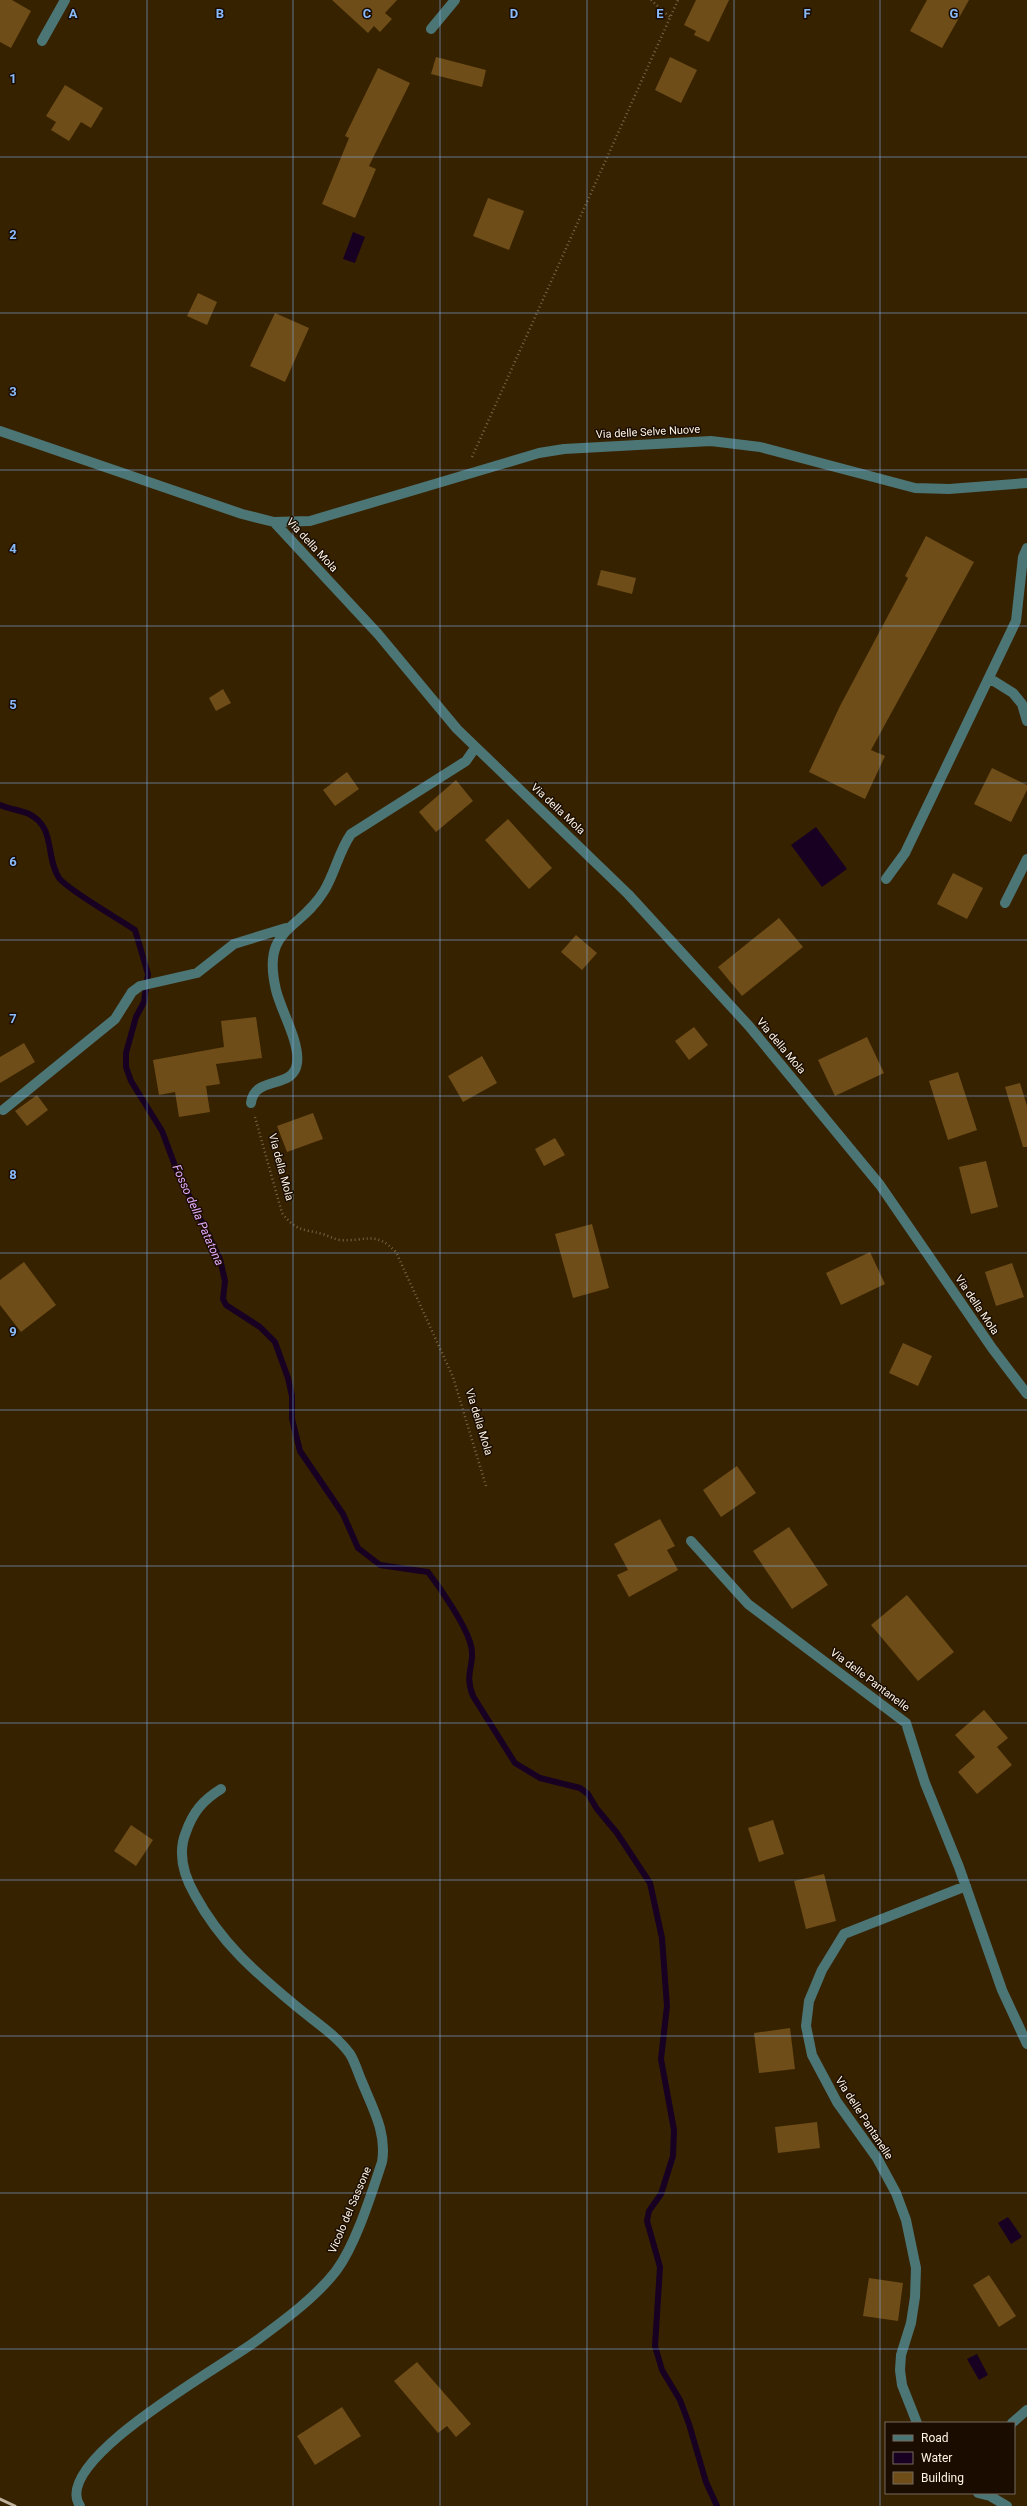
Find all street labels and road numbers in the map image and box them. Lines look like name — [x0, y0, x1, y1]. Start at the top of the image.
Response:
street label: Via delle Selve Nuove — [596, 423, 701, 441]
street label: Via della Mola — [284, 515, 340, 575]
street label: Via della Mola — [528, 781, 588, 837]
street label: Via della Mola — [754, 1015, 808, 1077]
street label: Via della Mola — [266, 1132, 296, 1202]
street label: Via della Mola — [952, 1273, 1002, 1337]
street label: Via della Mola — [463, 1387, 495, 1457]
street label: Via delle Pantanelle — [828, 1646, 912, 1714]
street label: Via delle Pantanelle — [832, 2074, 896, 2162]
street label: Vicolo del Sassone — [326, 2165, 374, 2255]

